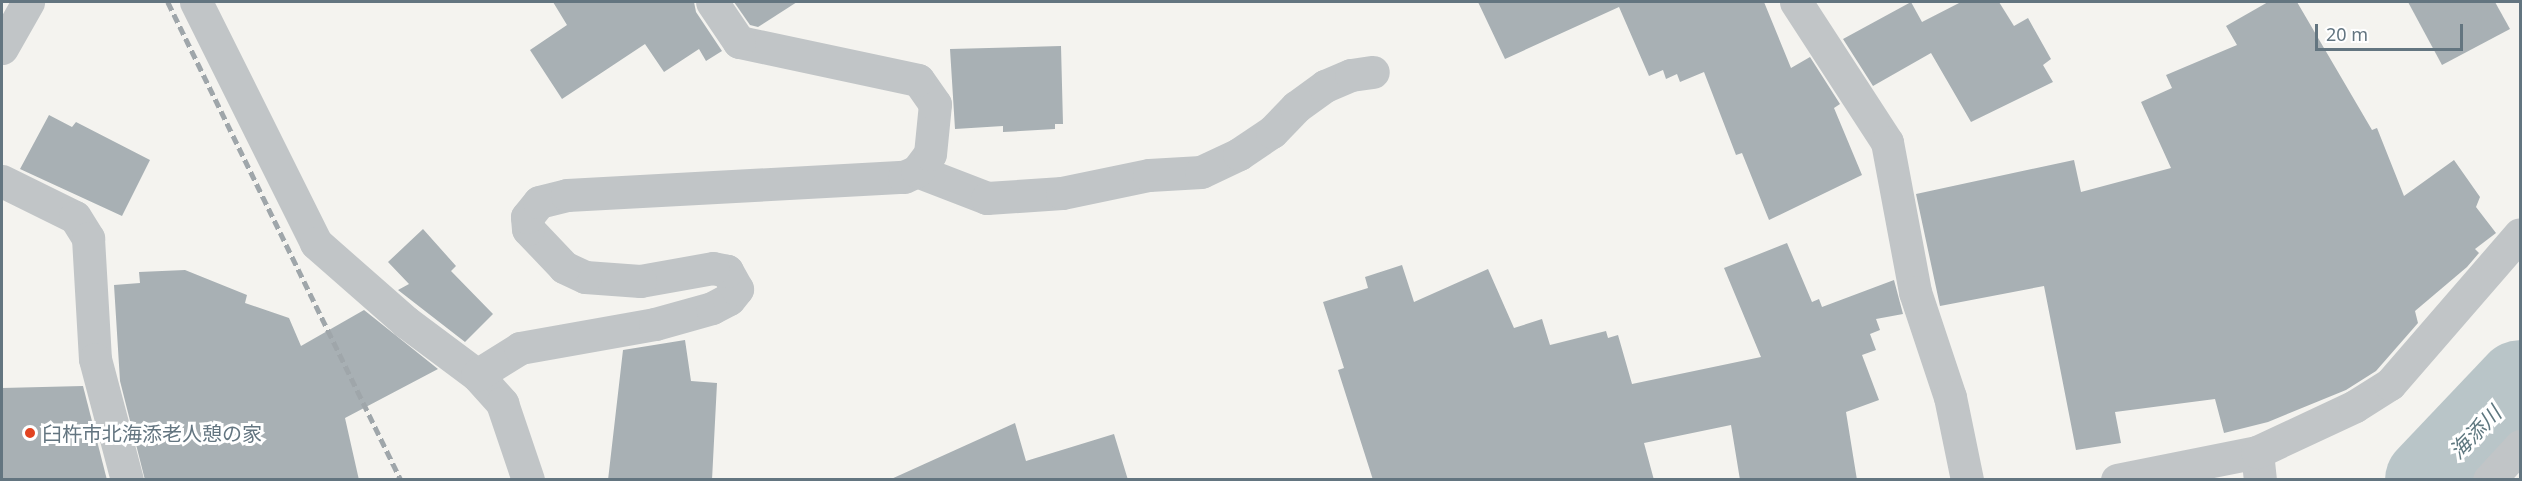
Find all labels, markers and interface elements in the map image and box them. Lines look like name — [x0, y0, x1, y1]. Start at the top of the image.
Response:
scale bar — [2318, 12, 2466, 50]
text: 20 m — [2326, 22, 2368, 46]
water label: 海添川 — [2444, 401, 2506, 463]
place label: 臼杵市北海添老人憩の家 — [42, 421, 262, 445]
marker: 臼杵市北海添老人憩の家 — [23, 426, 37, 440]

